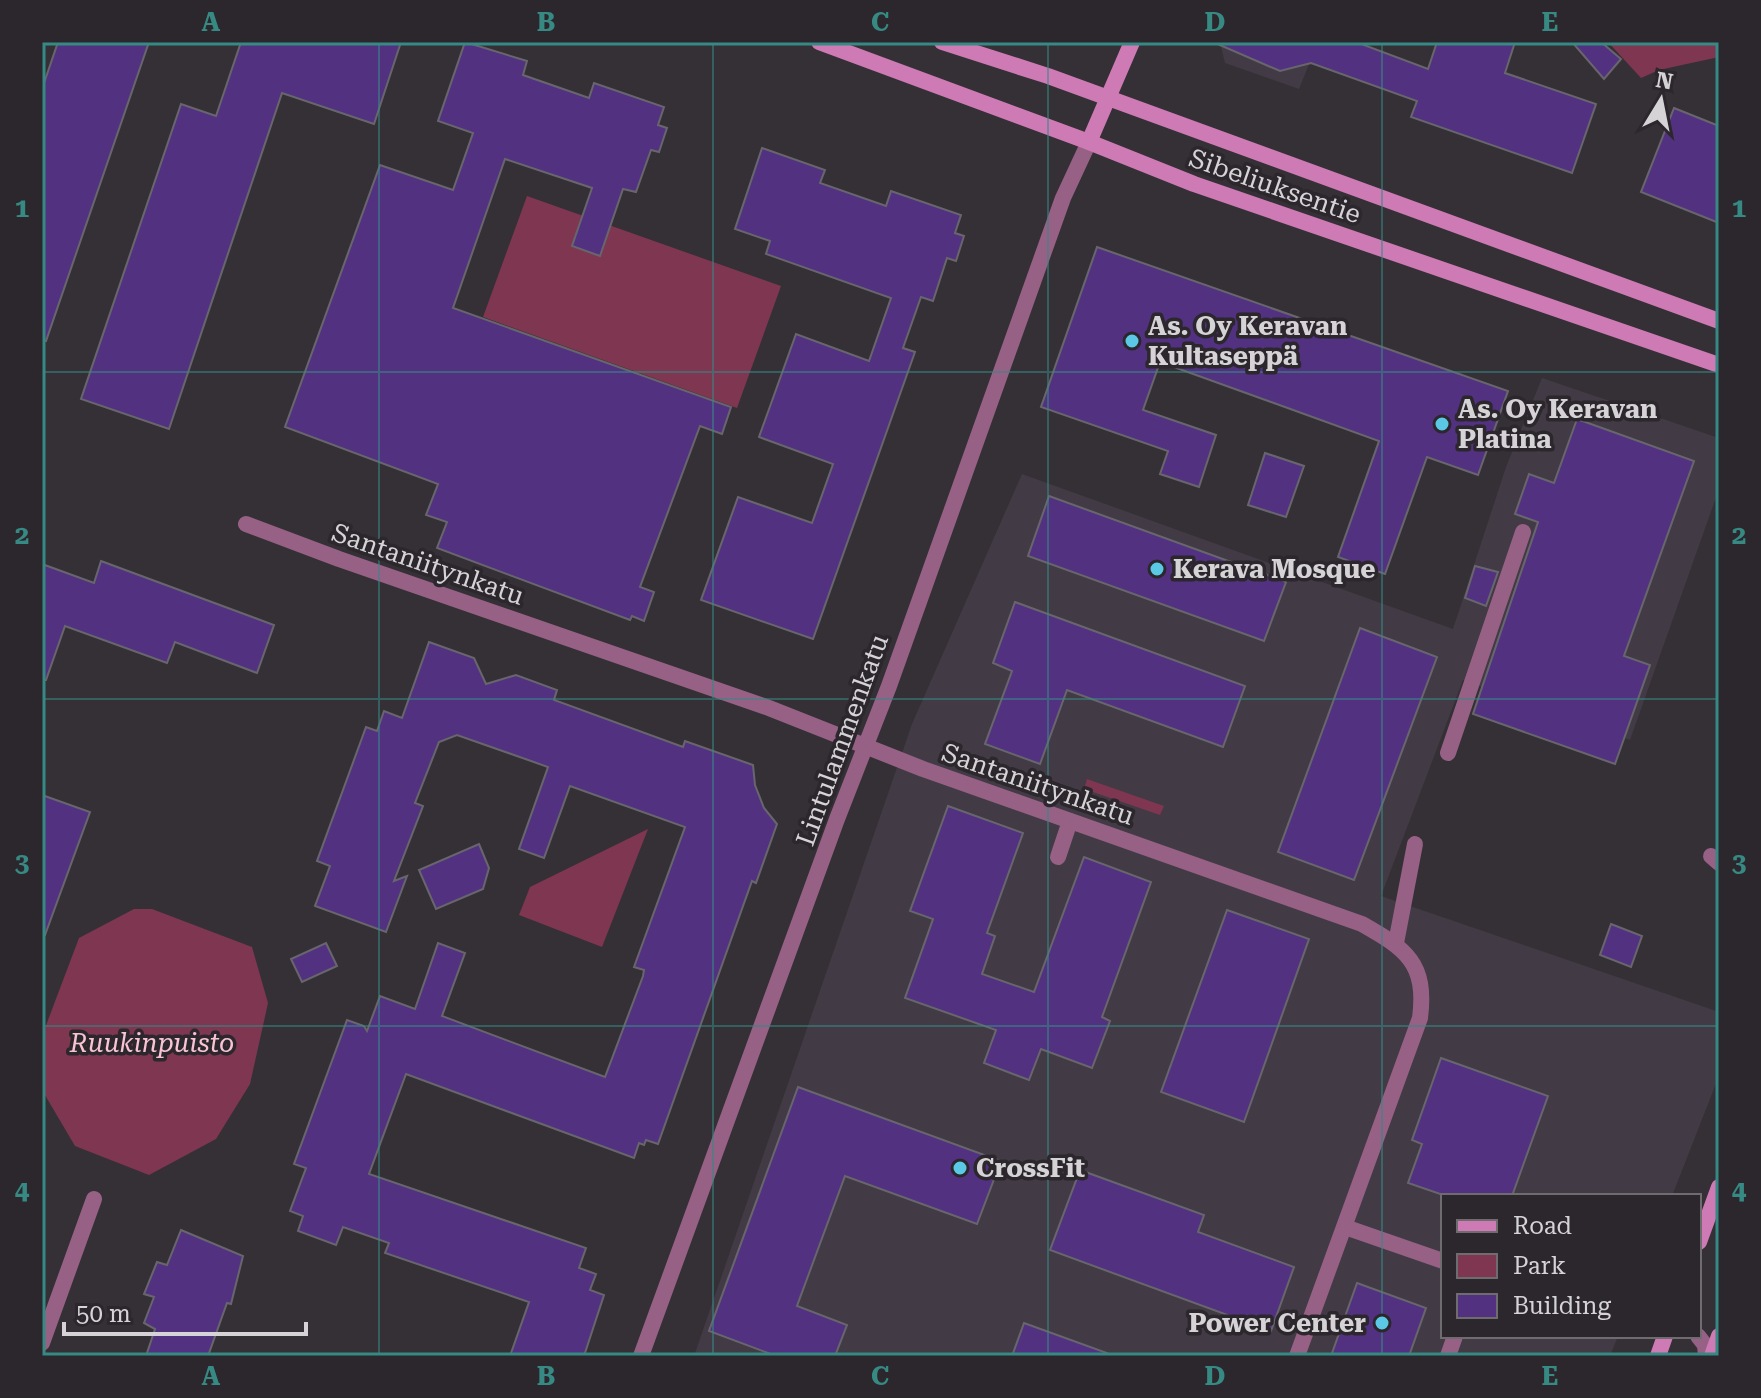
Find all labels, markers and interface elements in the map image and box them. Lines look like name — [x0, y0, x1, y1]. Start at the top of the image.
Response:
text: A — [202, 7, 221, 37]
text: B — [537, 7, 555, 37]
text: C — [871, 7, 889, 37]
text: D — [1205, 7, 1225, 37]
text: E — [1542, 7, 1558, 37]
north arrow — [1621, 60, 1701, 140]
text: N — [1654, 67, 1675, 95]
street label: Sibeliuksentie — [1185, 143, 1365, 229]
text: 1 — [15, 193, 29, 223]
text: 1 — [1732, 193, 1746, 223]
place label: As. Oy Keravan Kultaseppä — [1148, 311, 1347, 371]
marker: As. Oy Keravan Kultaseppä — [1123, 332, 1141, 350]
place label: As. Oy Keravan Platina — [1458, 394, 1657, 454]
marker: As. Oy Keravan Platina — [1433, 415, 1451, 433]
street label: Santaniitynkatu — [328, 517, 528, 611]
text: 2 — [15, 520, 29, 550]
text: 2 — [1732, 520, 1746, 550]
place label: Kerava Mosque — [1173, 554, 1376, 584]
marker: Kerava Mosque — [1148, 560, 1166, 578]
street label: Lintulammenkatu — [790, 630, 894, 850]
street label: Santaniitynkatu — [938, 737, 1138, 831]
text: 3 — [15, 848, 29, 878]
text: 3 — [1732, 848, 1746, 878]
park label: Ruukinpuisto — [69, 1028, 234, 1058]
place label: CrossFit — [976, 1153, 1085, 1183]
marker: CrossFit — [951, 1159, 969, 1177]
text: 4 — [15, 1175, 30, 1205]
text: 4 — [1732, 1175, 1747, 1205]
legend — [1441, 1194, 1701, 1338]
text: Road — [1513, 1212, 1572, 1240]
text: Park — [1513, 1252, 1566, 1280]
scale bar — [64, 1286, 306, 1336]
text: Building — [1513, 1292, 1611, 1320]
text: 50 m — [76, 1300, 131, 1328]
place label: Power Center — [1188, 1308, 1366, 1338]
marker: Power Center — [1373, 1314, 1391, 1332]
text: A — [202, 1361, 221, 1391]
text: B — [537, 1361, 555, 1391]
text: C — [871, 1361, 889, 1391]
text: D — [1205, 1361, 1225, 1391]
text: E — [1542, 1361, 1558, 1391]

